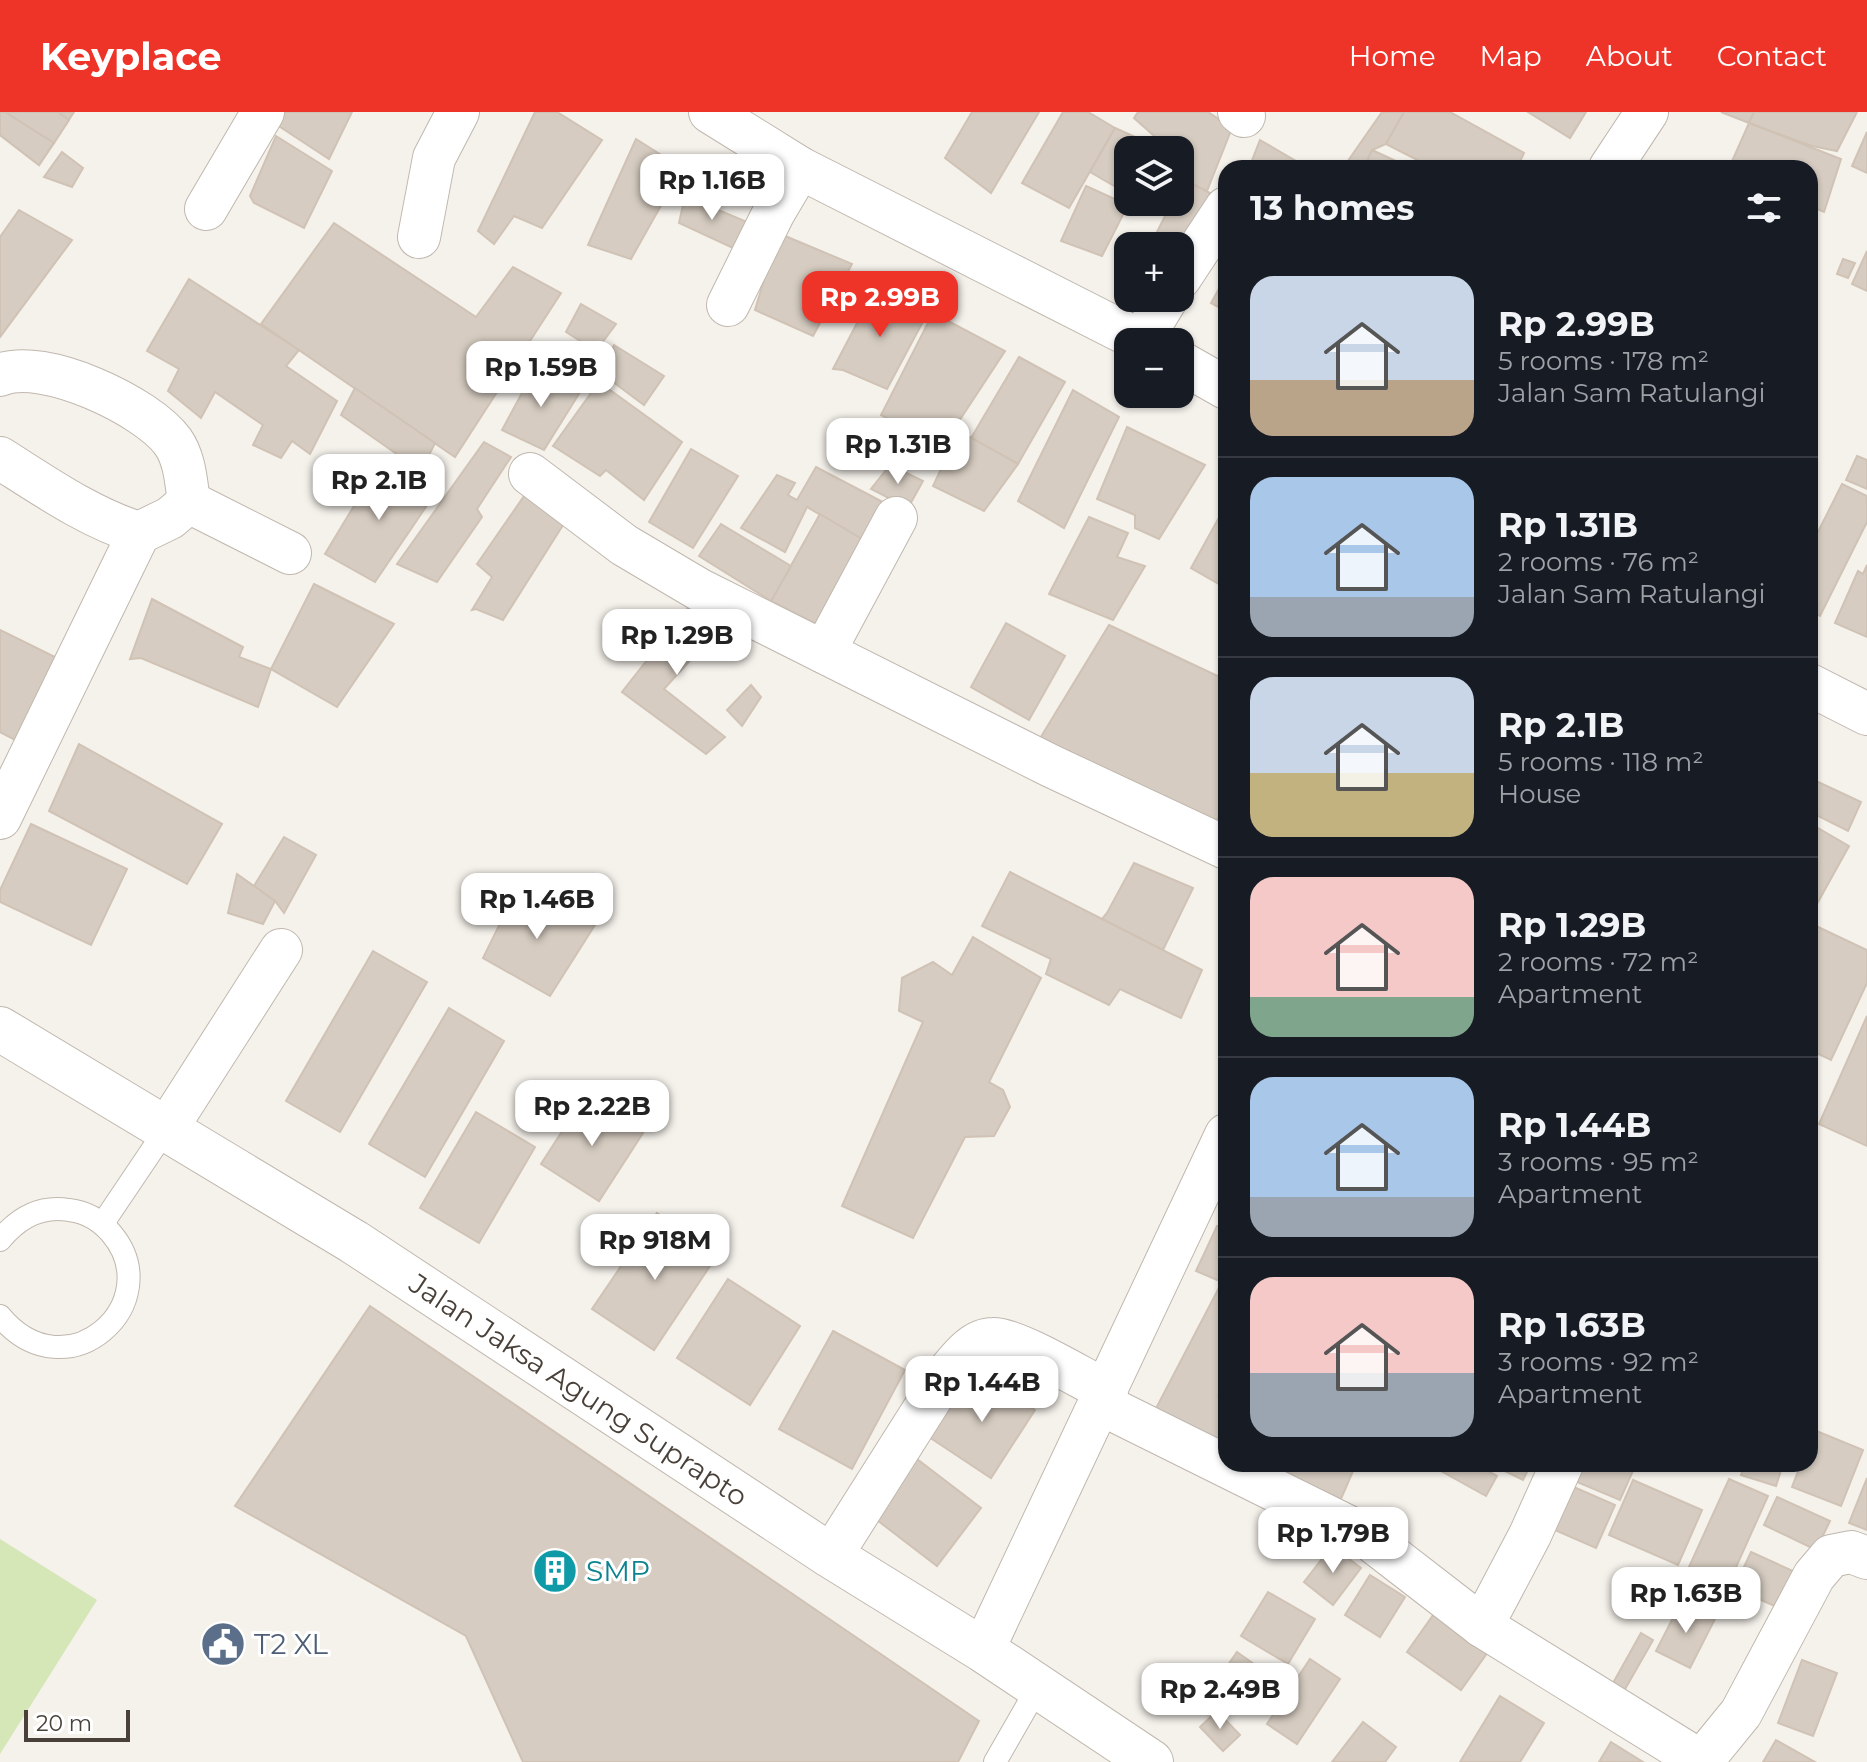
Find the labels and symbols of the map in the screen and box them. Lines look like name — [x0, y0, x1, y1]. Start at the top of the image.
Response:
pin: Rp 1.16B — [629, 154, 795, 222]
pin: Rp 2.99B — [797, 271, 963, 339]
pin: Rp 1.59B — [458, 341, 624, 409]
pin: Rp 1.31B — [815, 418, 981, 486]
pin: Rp 2.1B — [305, 454, 453, 522]
pin: Rp 1.29B — [594, 609, 760, 677]
pin: Rp 1.46B — [454, 873, 620, 941]
pin: Rp 2.22B — [509, 1080, 675, 1148]
pin: Rp 918M — [581, 1214, 729, 1282]
street label: Jalan Jaksa Agung Suprapto — [402, 1266, 754, 1513]
pin: Rp 1.44B — [899, 1356, 1065, 1424]
pin: Rp 1.79B — [1250, 1507, 1416, 1575]
building icon: SMP — [531, 1547, 579, 1595]
place label: SMP — [586, 1554, 650, 1588]
pin: Rp 1.63B — [1603, 1567, 1769, 1635]
public building icon: T2 XL — [199, 1620, 247, 1668]
place label: T2 XL — [254, 1627, 329, 1661]
pin: Rp 2.49B — [1137, 1663, 1303, 1731]
scale bar — [24, 1706, 130, 1742]

